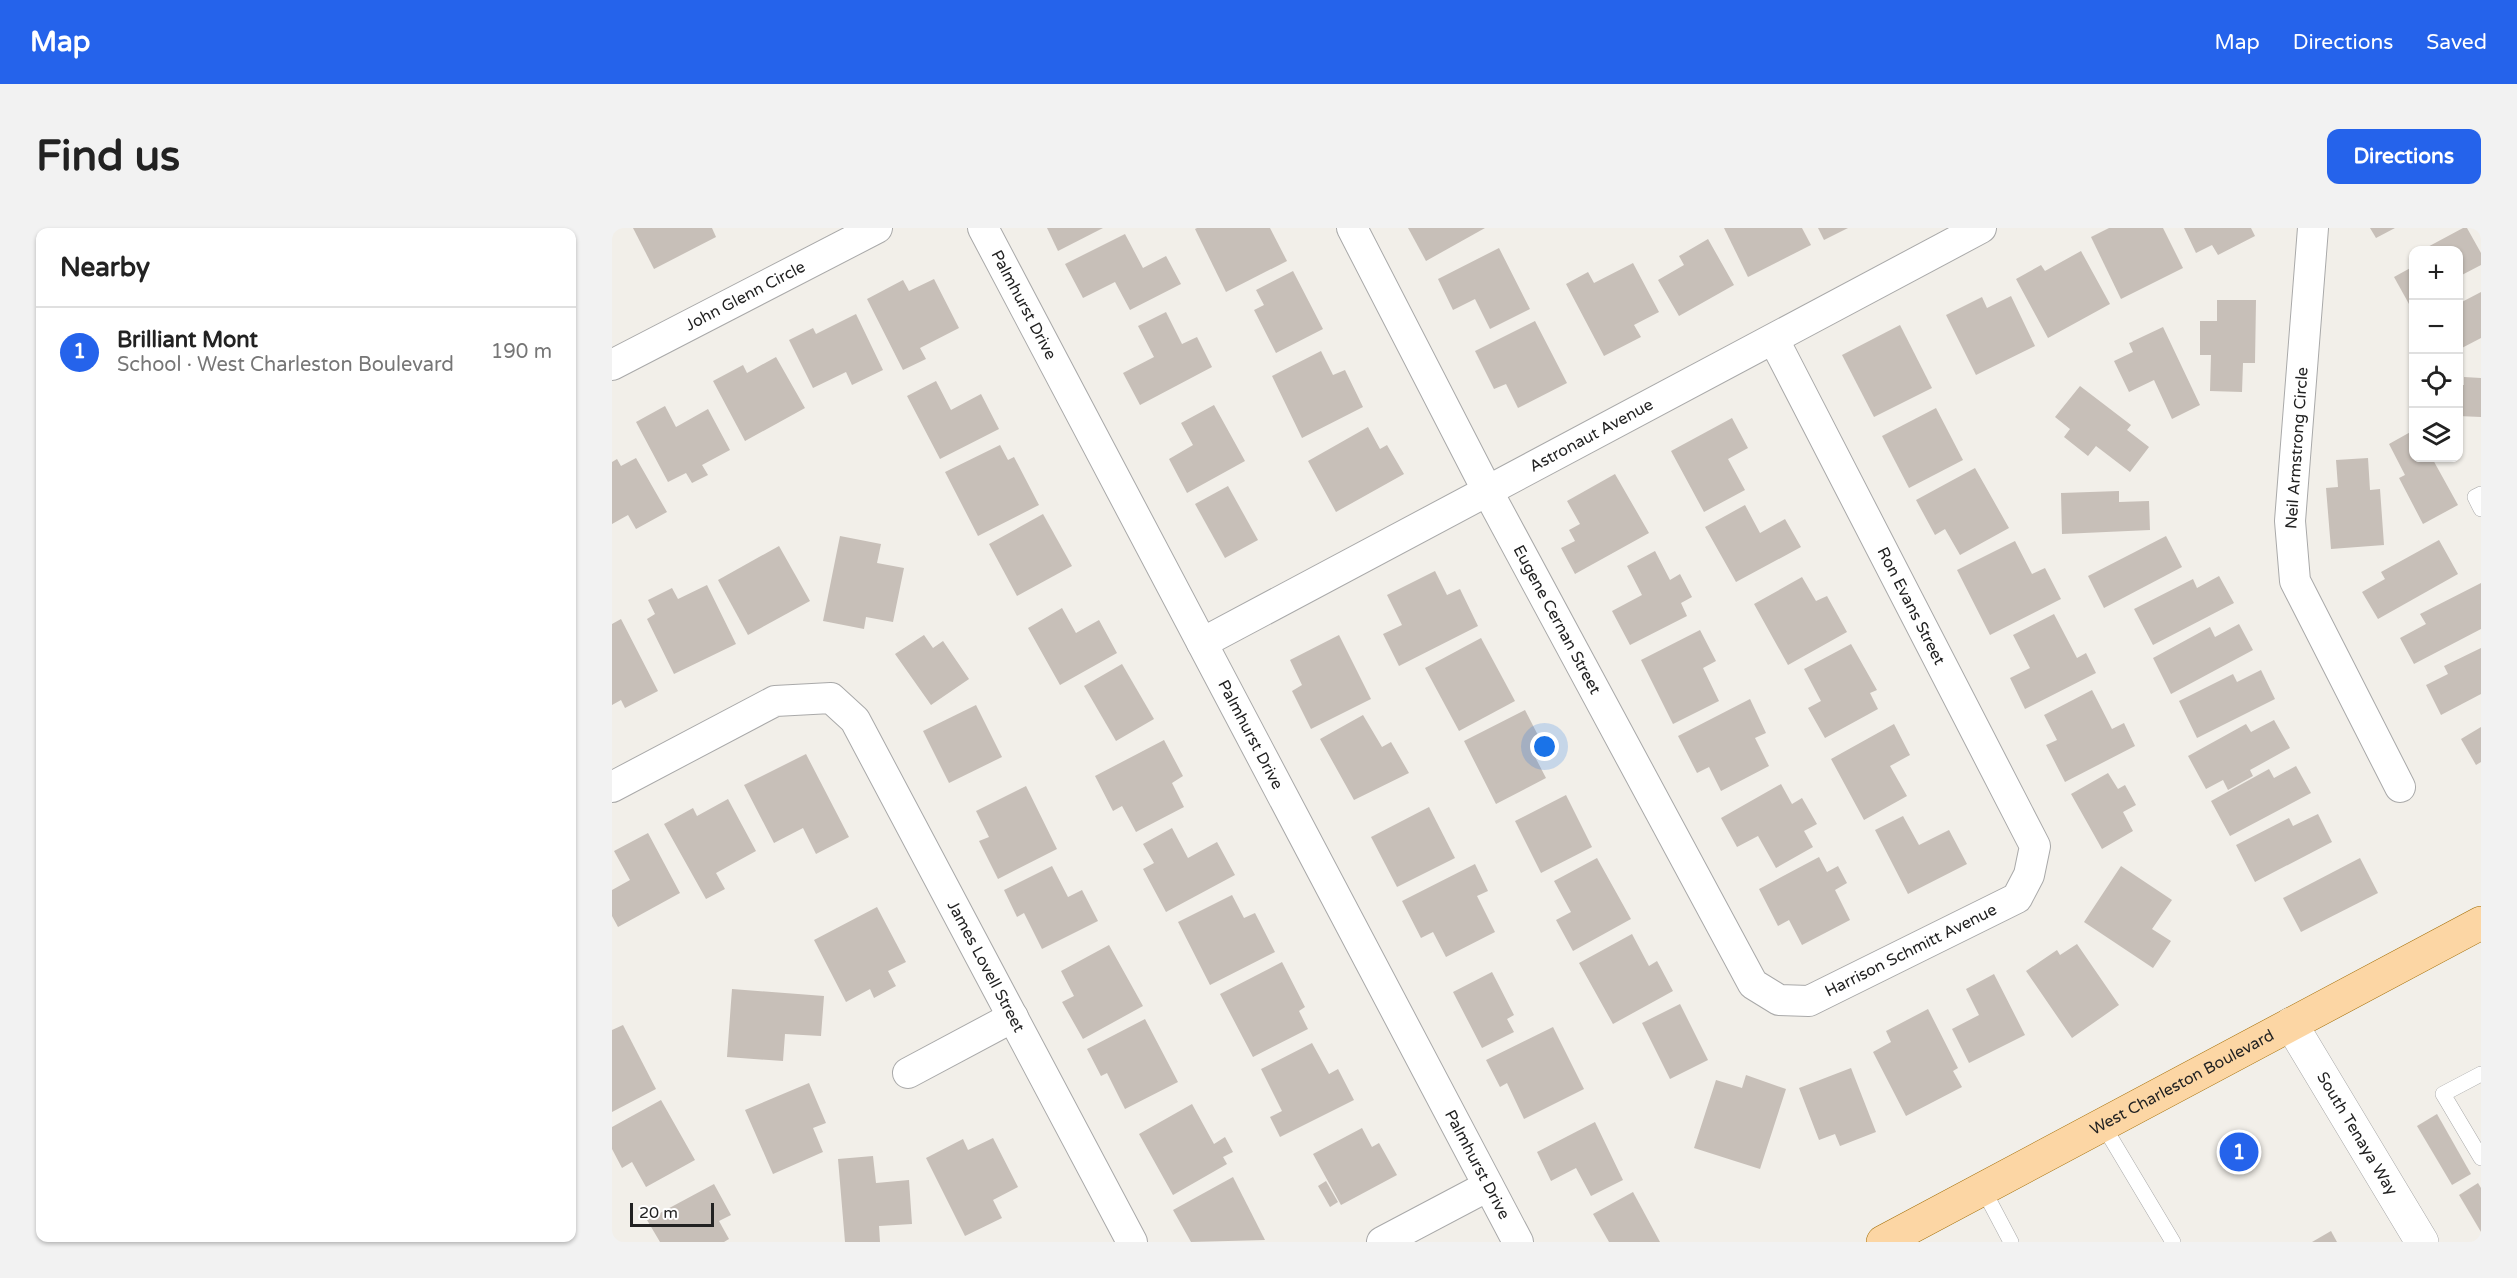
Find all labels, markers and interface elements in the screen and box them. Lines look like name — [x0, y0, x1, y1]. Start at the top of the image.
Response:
text: Map — [30, 25, 90, 59]
text: Map — [2214, 30, 2260, 55]
text: Directions — [2293, 30, 2393, 55]
text: Saved — [2426, 30, 2487, 55]
button: Directions — [2327, 129, 2481, 184]
text: Find us — [36, 131, 180, 182]
map controls — [2409, 246, 2463, 462]
button: + — [2409, 246, 2463, 300]
street label: Palmhurst Drive — [987, 247, 1061, 363]
text: Nearby — [60, 252, 150, 283]
street label: John Glenn Circle — [682, 257, 809, 335]
button: − — [2409, 300, 2463, 354]
text: Brilliant Mont — [117, 327, 258, 353]
text: 1 — [73, 340, 86, 364]
text: 190 m — [491, 340, 552, 364]
text: School · West Charleston Boulevard — [117, 353, 454, 377]
button: locate — [2409, 354, 2463, 408]
street label: Neil Armstrong Circle — [2281, 366, 2313, 530]
street label: Astronaut Avenue — [1526, 395, 1657, 477]
button: layers — [2409, 408, 2463, 462]
street label: Eugene Cernan Street — [1509, 542, 1605, 698]
street label: Ron Evans Street — [1873, 544, 1949, 668]
street label: Palmhurst Drive — [1213, 677, 1287, 793]
your location — [1530, 732, 1559, 761]
street label: James Lovell Street — [943, 897, 1029, 1036]
street label: Harrison Schmitt Avenue — [1822, 900, 2000, 1002]
street label: West Charleston Boulevard — [2087, 1025, 2278, 1140]
street label: South Tenaya Way — [2312, 1068, 2402, 1199]
street label: Palmhurst Drive — [1440, 1106, 1514, 1223]
pin: 1 — [2220, 1130, 2258, 1174]
scale bar — [630, 1200, 714, 1228]
text: 20 m — [639, 1203, 678, 1223]

